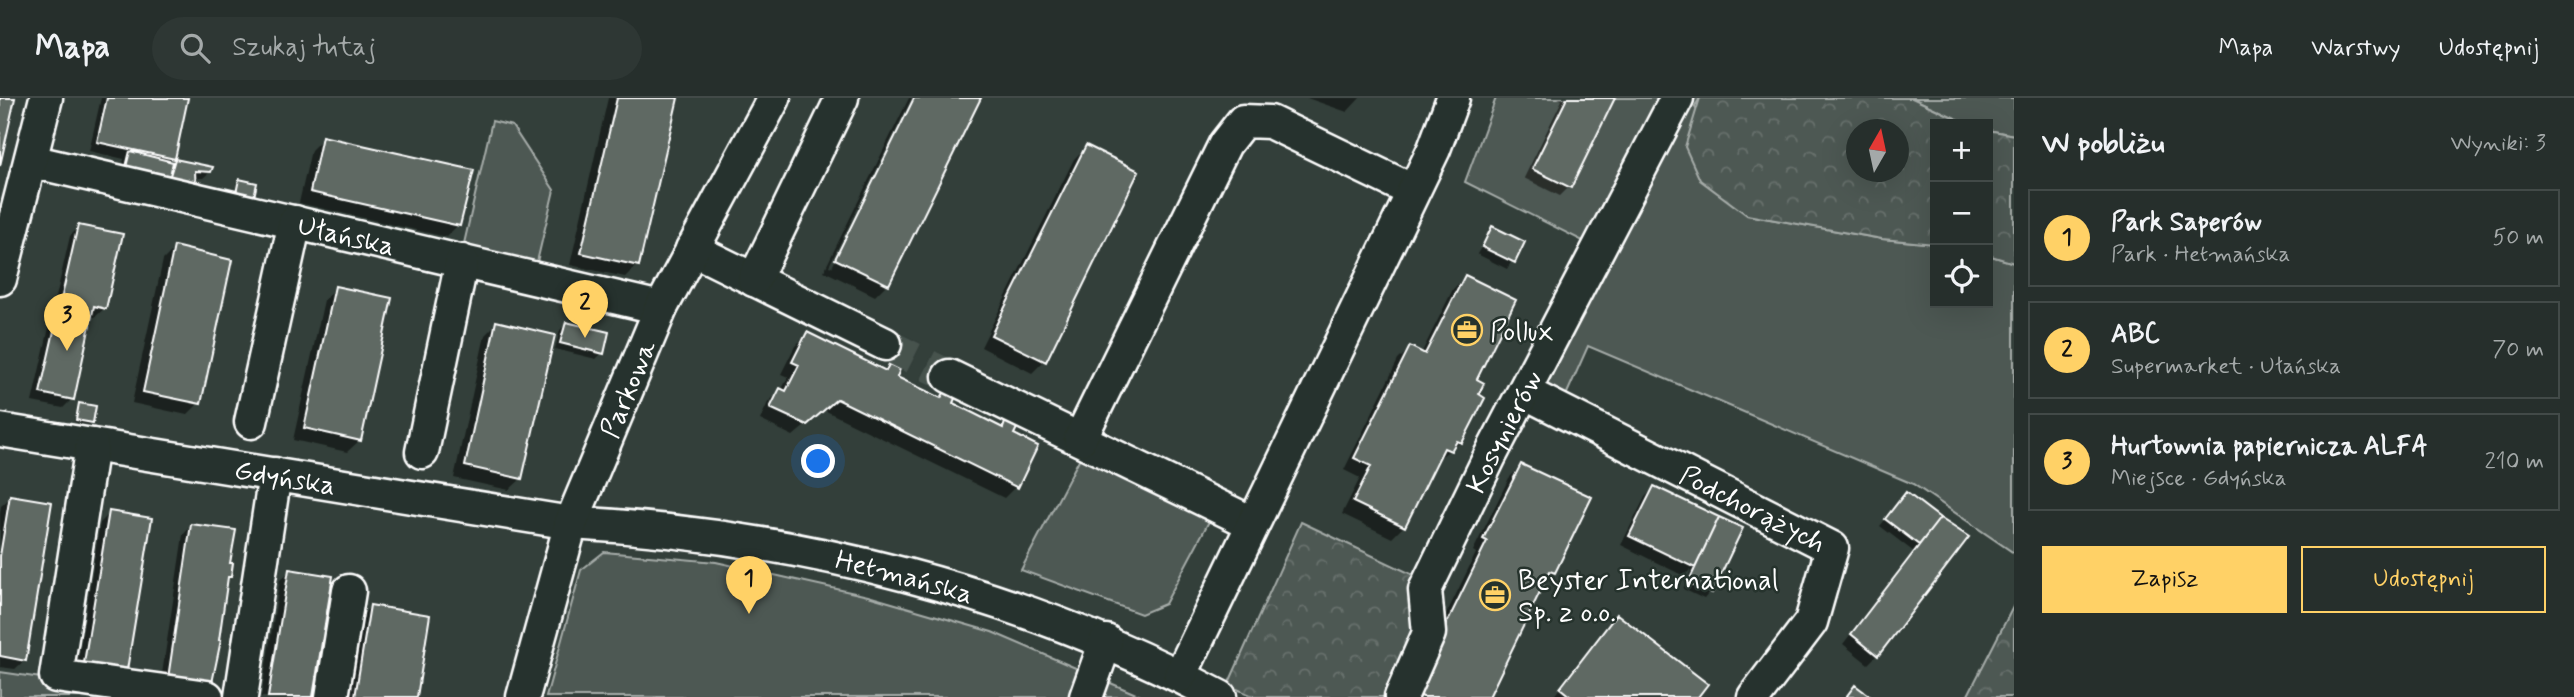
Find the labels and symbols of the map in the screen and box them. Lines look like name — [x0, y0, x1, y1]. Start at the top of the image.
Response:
north arrow — [1846, 119, 1909, 182]
street label: Ułańska — [294, 208, 398, 266]
pin: 2 — [562, 280, 608, 338]
pin: 3 — [44, 293, 90, 351]
office icon: Pollux — [1450, 313, 1484, 347]
place label: Pollux — [1490, 314, 1554, 351]
street label: Parkowa — [593, 335, 666, 444]
street label: Kosynierów — [1459, 364, 1553, 500]
your location — [801, 444, 835, 478]
street label: Gdyńska — [231, 452, 338, 505]
street label: Podchorążych — [1673, 458, 1831, 563]
street label: Hetmańska — [832, 543, 977, 614]
pin: 1 — [726, 556, 772, 614]
place label: Beyster International Sp. z o.o. — [1518, 563, 1779, 632]
office icon: Beyster International Sp. z o.o. — [1478, 578, 1512, 612]

